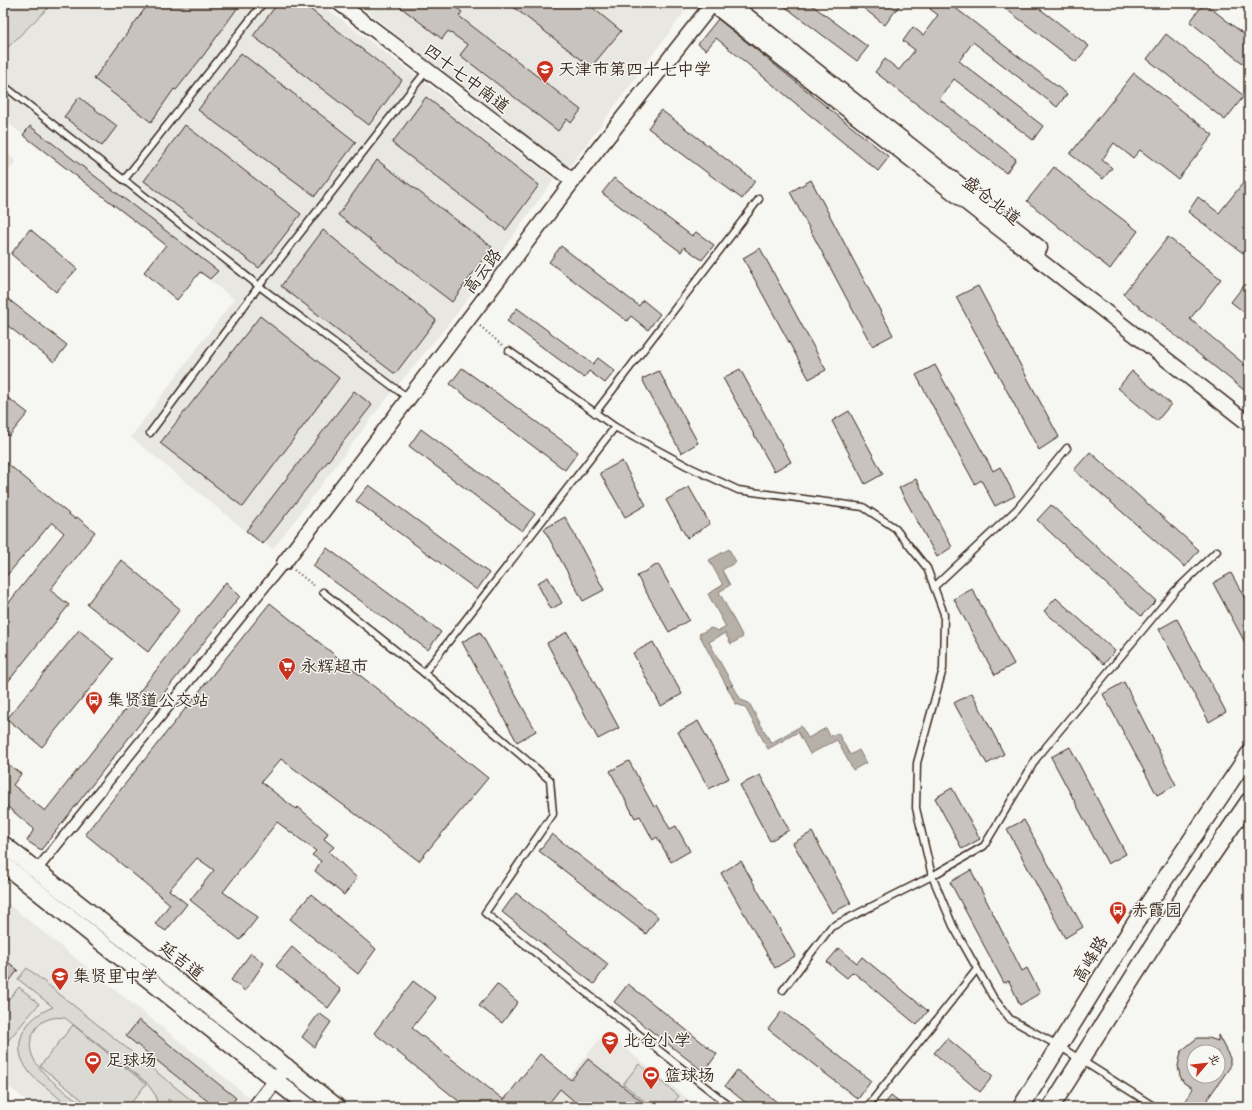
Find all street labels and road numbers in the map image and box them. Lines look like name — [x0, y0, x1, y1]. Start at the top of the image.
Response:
street label: 四十七中南道 — [420, 39, 514, 117]
street label: 盛仓北道 — [958, 171, 1025, 230]
street label: 高云路 — [459, 245, 506, 298]
street label: 高峰路 — [1068, 932, 1113, 987]
street label: 延吉道 — [155, 936, 208, 984]

